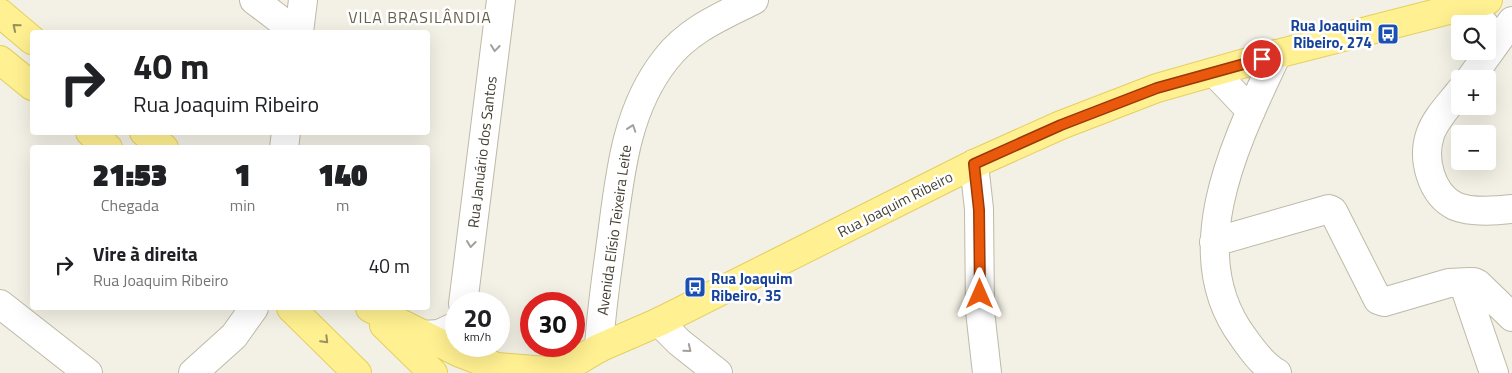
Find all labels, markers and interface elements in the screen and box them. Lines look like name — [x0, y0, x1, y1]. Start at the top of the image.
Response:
district label: VILA BRASILÂNDIA — [348, 5, 492, 29]
place label: Rua Joaquim Ribeiro, 274 — [1290, 14, 1372, 54]
map controls — [1451, 15, 1496, 170]
button: search — [1451, 15, 1496, 60]
bus stop icon: Rua Joaquim Ribeiro, 274 — [1376, 22, 1400, 46]
one-way arrow — [13, 23, 22, 32]
pin — [1241, 38, 1283, 80]
text: 40 m — [133, 39, 209, 93]
one-way arrow — [490, 45, 501, 53]
icon: arrive — [1248, 45, 1276, 73]
icon: right — [50, 50, 115, 115]
button: + — [1451, 70, 1496, 115]
street label: Rua Januário dos Santos — [461, 75, 503, 229]
text: Rua Joaquim Ribeiro — [133, 87, 319, 121]
one-way arrow — [626, 124, 636, 132]
button: − — [1451, 125, 1496, 170]
street label: Avenida Elísio Teixeira Leite — [591, 143, 637, 317]
text: 21:53 — [93, 152, 167, 198]
text: 1 — [234, 152, 251, 198]
text: 140 — [318, 152, 367, 198]
street label: Rua Joaquim Ribeiro — [833, 165, 957, 243]
text: Chegada — [101, 193, 159, 217]
text: min — [230, 193, 255, 217]
text: m — [336, 193, 349, 217]
text: Vire à direita — [93, 239, 198, 268]
one-way arrow — [466, 240, 476, 249]
icon: right — [50, 251, 78, 279]
text: 40 m — [369, 251, 410, 280]
place label: Rua Joaquim Ribeiro, 35 — [711, 267, 793, 307]
position arrow — [953, 267, 1005, 319]
text: Rua Joaquim Ribeiro — [93, 268, 228, 292]
bus stop icon: Rua Joaquim Ribeiro, 35 — [683, 275, 707, 299]
speed limit sign: 30 — [520, 292, 585, 357]
text: 20 — [463, 299, 492, 337]
text: km/h — [464, 327, 491, 346]
one-way arrow — [319, 334, 328, 343]
one-way arrow — [682, 343, 691, 352]

